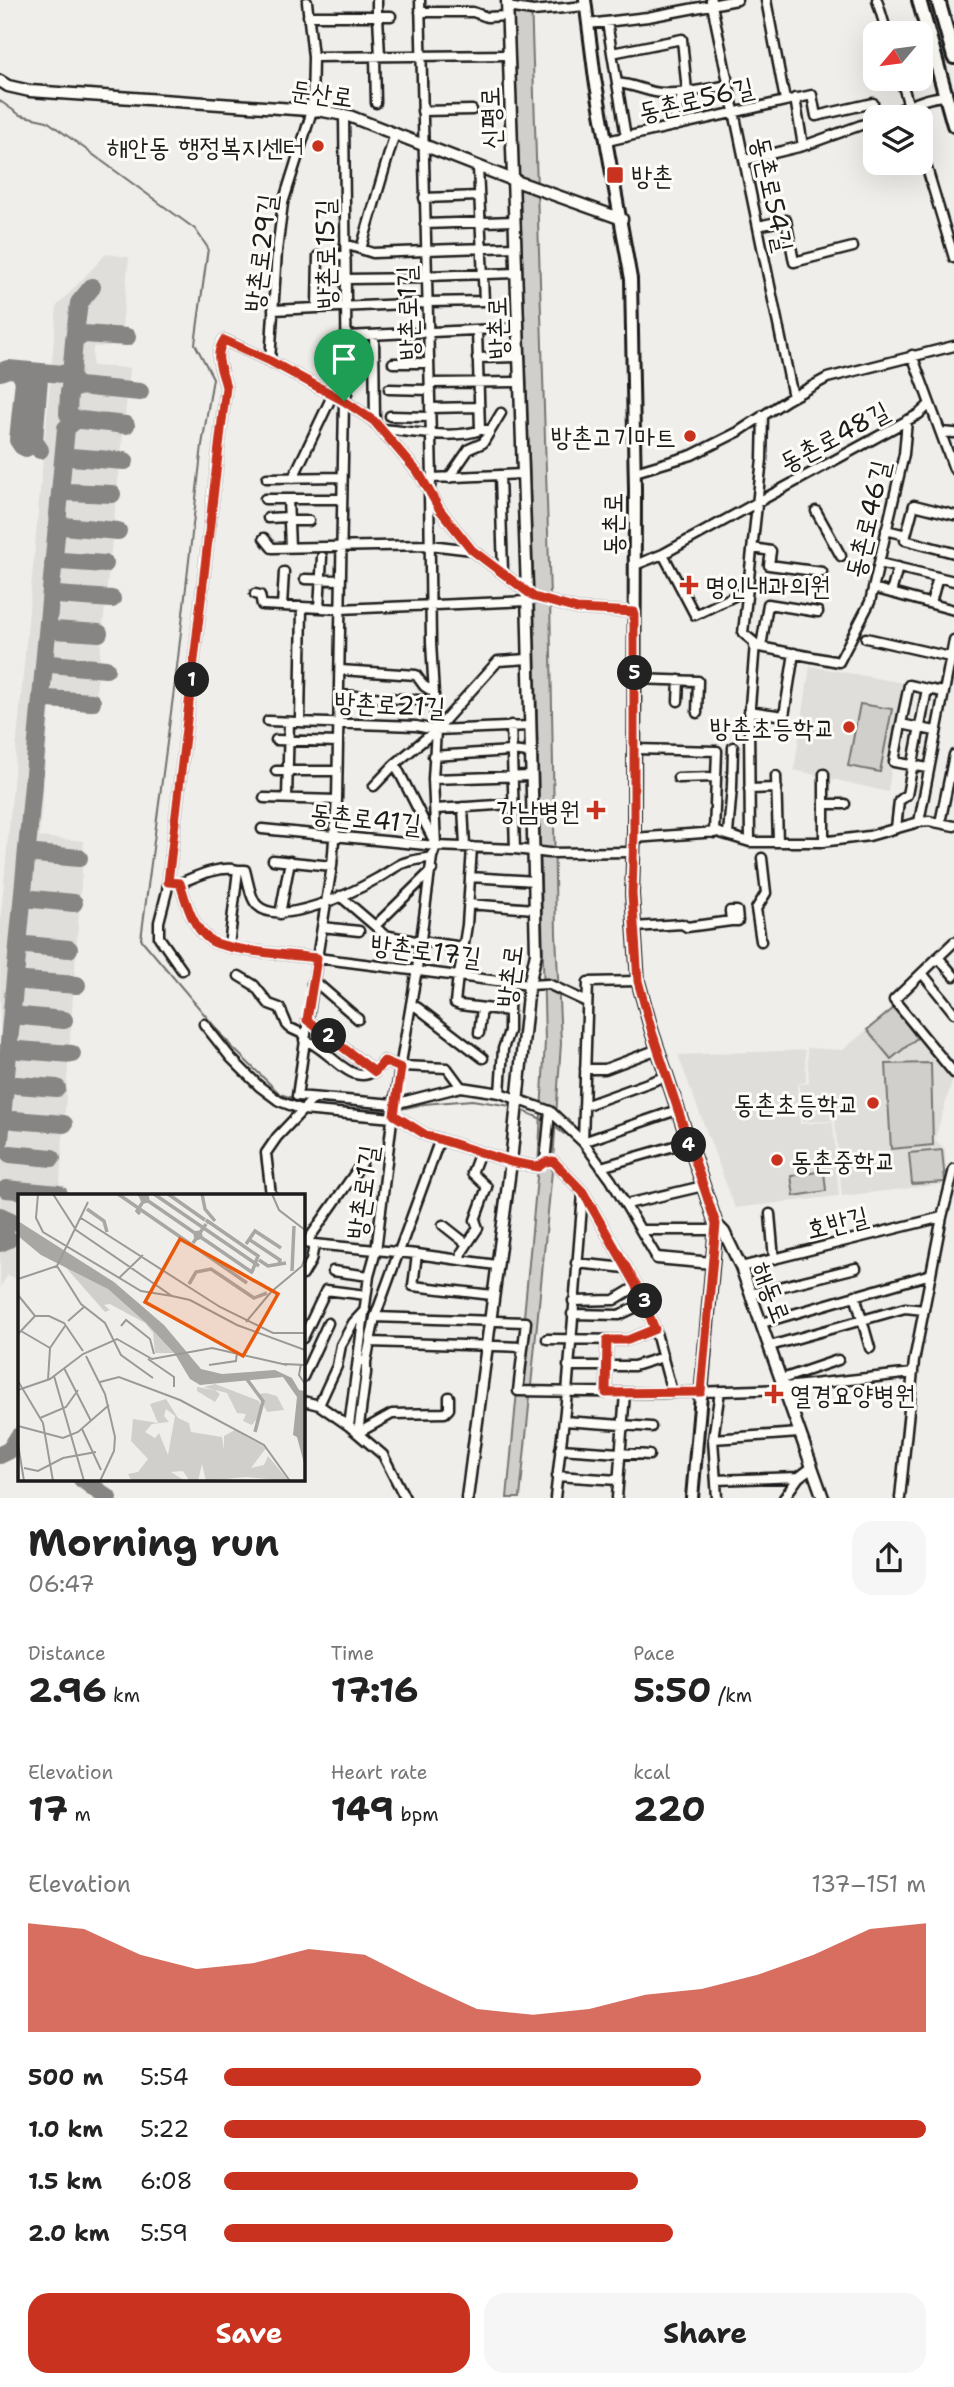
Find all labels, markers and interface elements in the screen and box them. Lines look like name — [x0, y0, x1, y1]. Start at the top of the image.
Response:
north arrow — [863, 21, 933, 91]
map controls — [863, 21, 933, 175]
street label: 동촌로56길 — [635, 69, 757, 129]
street label: 둔산로 — [288, 71, 356, 115]
street label: 신평로 — [471, 86, 509, 150]
button: layers — [863, 105, 933, 175]
place label: 해안동 행정복지센터 — [107, 129, 304, 164]
street label: 동촌로54길 — [744, 133, 802, 255]
marker: 해안동 행정복지센터 — [310, 138, 326, 154]
place label: 방촌 — [631, 158, 673, 193]
marker: 방촌 — [605, 165, 625, 185]
street label: 방촌로29길 — [235, 192, 285, 314]
street label: 방촌로15길 — [307, 199, 343, 309]
street label: 방촌로1길 — [388, 265, 426, 361]
street label: 방촌로 — [478, 296, 516, 360]
pin — [314, 329, 374, 401]
icon: arrive — [325, 340, 363, 378]
street label: 동촌로48길 — [773, 392, 895, 479]
place label: 방촌고기마트 — [550, 419, 676, 454]
marker: 방촌고기마트 — [682, 428, 698, 444]
street label: 동촌로46길 — [836, 457, 898, 581]
street label: 동촌로 — [595, 493, 630, 555]
place label: 명인내과의원 — [705, 568, 831, 603]
marker: 명인내과의원 — [679, 575, 699, 595]
pin: 5 — [618, 656, 652, 690]
text: 5 — [629, 660, 640, 685]
pin: 1 — [174, 662, 210, 698]
text: 1 — [187, 667, 196, 692]
street label: 방촌로21길 — [333, 684, 447, 724]
place label: 방촌초등학교 — [709, 710, 835, 745]
marker: 방촌초등학교 — [841, 719, 857, 735]
place label: 강남병원 — [496, 793, 580, 828]
street label: 동촌로41길 — [309, 795, 423, 841]
marker: 강남병원 — [586, 800, 606, 820]
street label: 방촌로17길 — [369, 926, 483, 974]
street label: 방촌로 — [488, 943, 530, 1009]
pin: 2 — [312, 1018, 346, 1054]
text: 2 — [322, 1023, 335, 1048]
place label: 동촌초등학교 — [733, 1086, 859, 1121]
marker: 동촌초등학교 — [865, 1095, 881, 1111]
pin: 4 — [672, 1128, 706, 1162]
text: 4 — [682, 1132, 695, 1157]
street label: 방촌로1길 — [338, 1143, 386, 1241]
place label: 동촌중학교 — [791, 1143, 896, 1178]
marker: 동촌중학교 — [769, 1152, 785, 1168]
inset map — [18, 1194, 304, 1480]
street label: 호반길 — [802, 1197, 872, 1247]
street label: 해동로 — [744, 1256, 800, 1328]
pin: 3 — [628, 1284, 662, 1318]
text: 3 — [638, 1288, 651, 1313]
place label: 열경요양병원 — [790, 1377, 916, 1412]
marker: 열경요양병원 — [764, 1384, 784, 1404]
text: Morning run — [28, 1517, 279, 1568]
button: share — [852, 1521, 926, 1595]
text: 06:47 — [28, 1569, 95, 1599]
text: Distance — [28, 1641, 106, 1666]
text: Time — [331, 1641, 374, 1666]
text: Pace — [633, 1641, 675, 1666]
text: 2.96 — [28, 1666, 107, 1713]
text: 17:16 — [331, 1666, 418, 1713]
text: 5:50 — [633, 1666, 712, 1713]
text: km — [107, 1683, 140, 1708]
text: /km — [712, 1683, 752, 1708]
text: Elevation — [28, 1760, 113, 1785]
text: Heart rate — [331, 1760, 427, 1785]
text: kcal — [633, 1760, 670, 1785]
text: 17 — [28, 1785, 68, 1832]
text: 149 — [331, 1785, 394, 1832]
text: 220 — [633, 1785, 706, 1832]
text: m — [68, 1802, 91, 1827]
text: bpm — [394, 1802, 439, 1827]
text: Elevation — [28, 1869, 131, 1899]
text: 137–151 m — [812, 1869, 926, 1899]
text: 500 m — [28, 2062, 103, 2092]
text: 5:54 — [140, 2062, 189, 2092]
text: 1.0 km — [28, 2114, 103, 2144]
text: 5:22 — [140, 2114, 189, 2144]
text: 1.5 km — [28, 2166, 102, 2196]
text: 6:08 — [140, 2166, 193, 2196]
text: 2.0 km — [28, 2218, 110, 2248]
text: 5:59 — [140, 2218, 188, 2248]
button: Save — [28, 2293, 470, 2373]
button: Share — [484, 2293, 926, 2373]

